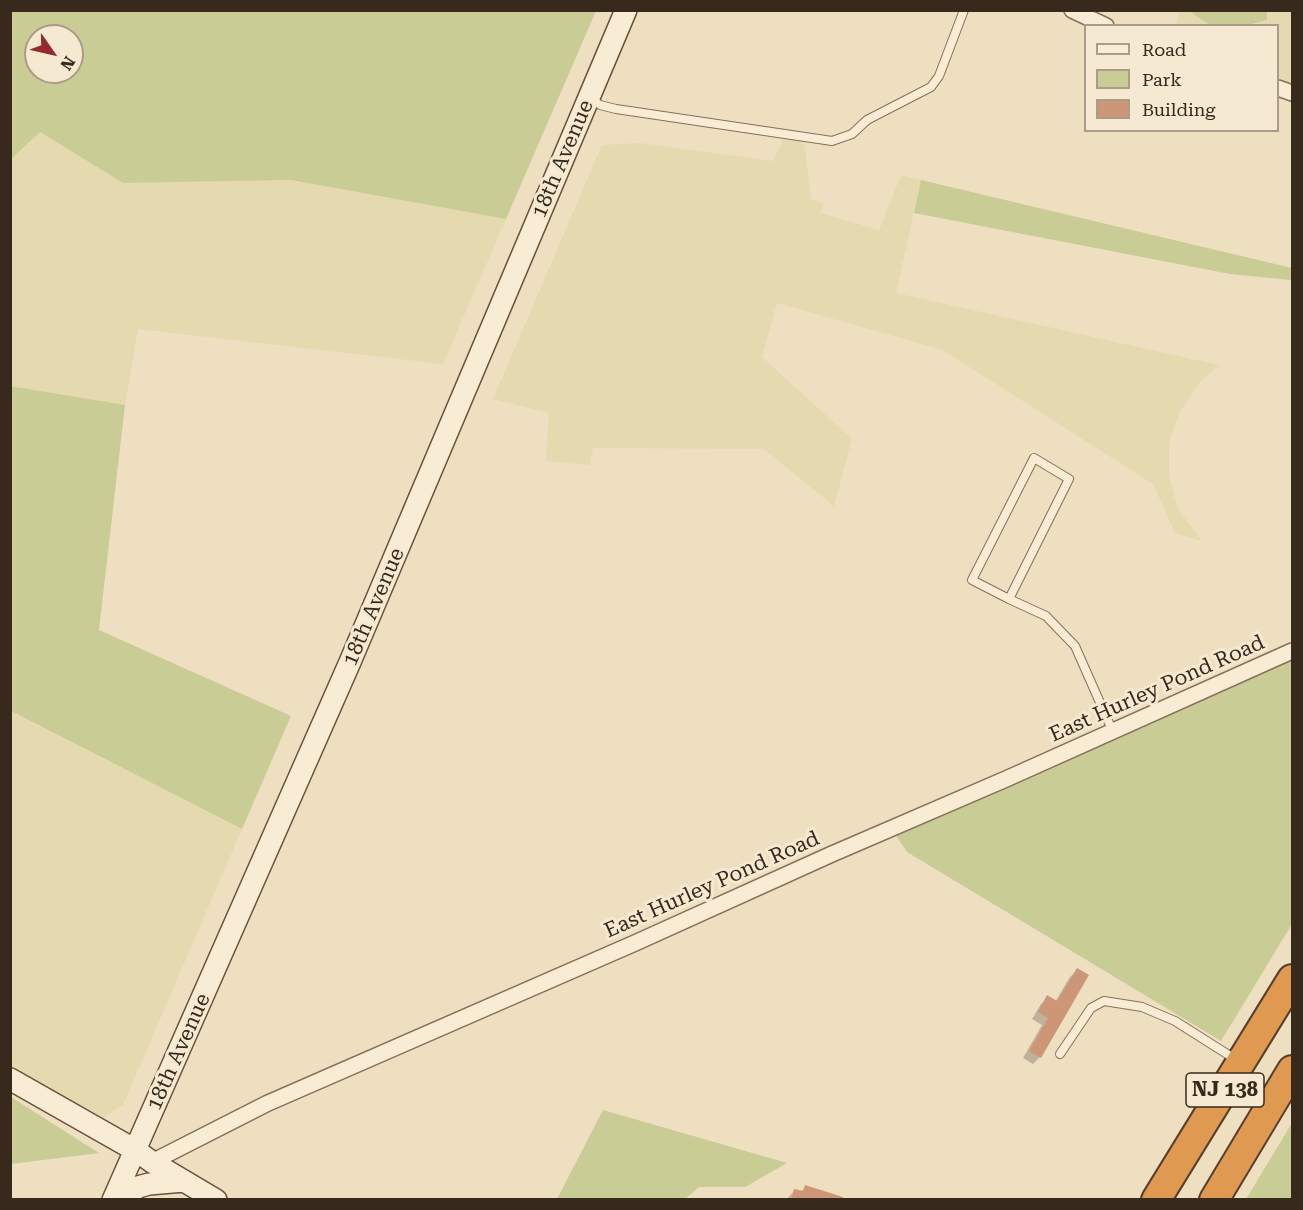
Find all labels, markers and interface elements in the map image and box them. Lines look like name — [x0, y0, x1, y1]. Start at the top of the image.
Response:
north arrow — [24, 24, 84, 84]
legend — [1084, 24, 1279, 132]
text: Road — [1142, 39, 1186, 60]
text: N — [56, 53, 79, 74]
text: Park — [1142, 69, 1182, 90]
street label: 18th Avenue — [527, 96, 599, 222]
text: Building — [1142, 99, 1216, 120]
street label: 18th Avenue — [338, 544, 410, 670]
street label: East Hurley Pond Road — [1046, 630, 1268, 748]
street label: East Hurley Pond Road — [601, 826, 823, 944]
street label: 18th Avenue — [142, 990, 216, 1114]
road number: NJ 138 — [1186, 1073, 1264, 1107]

